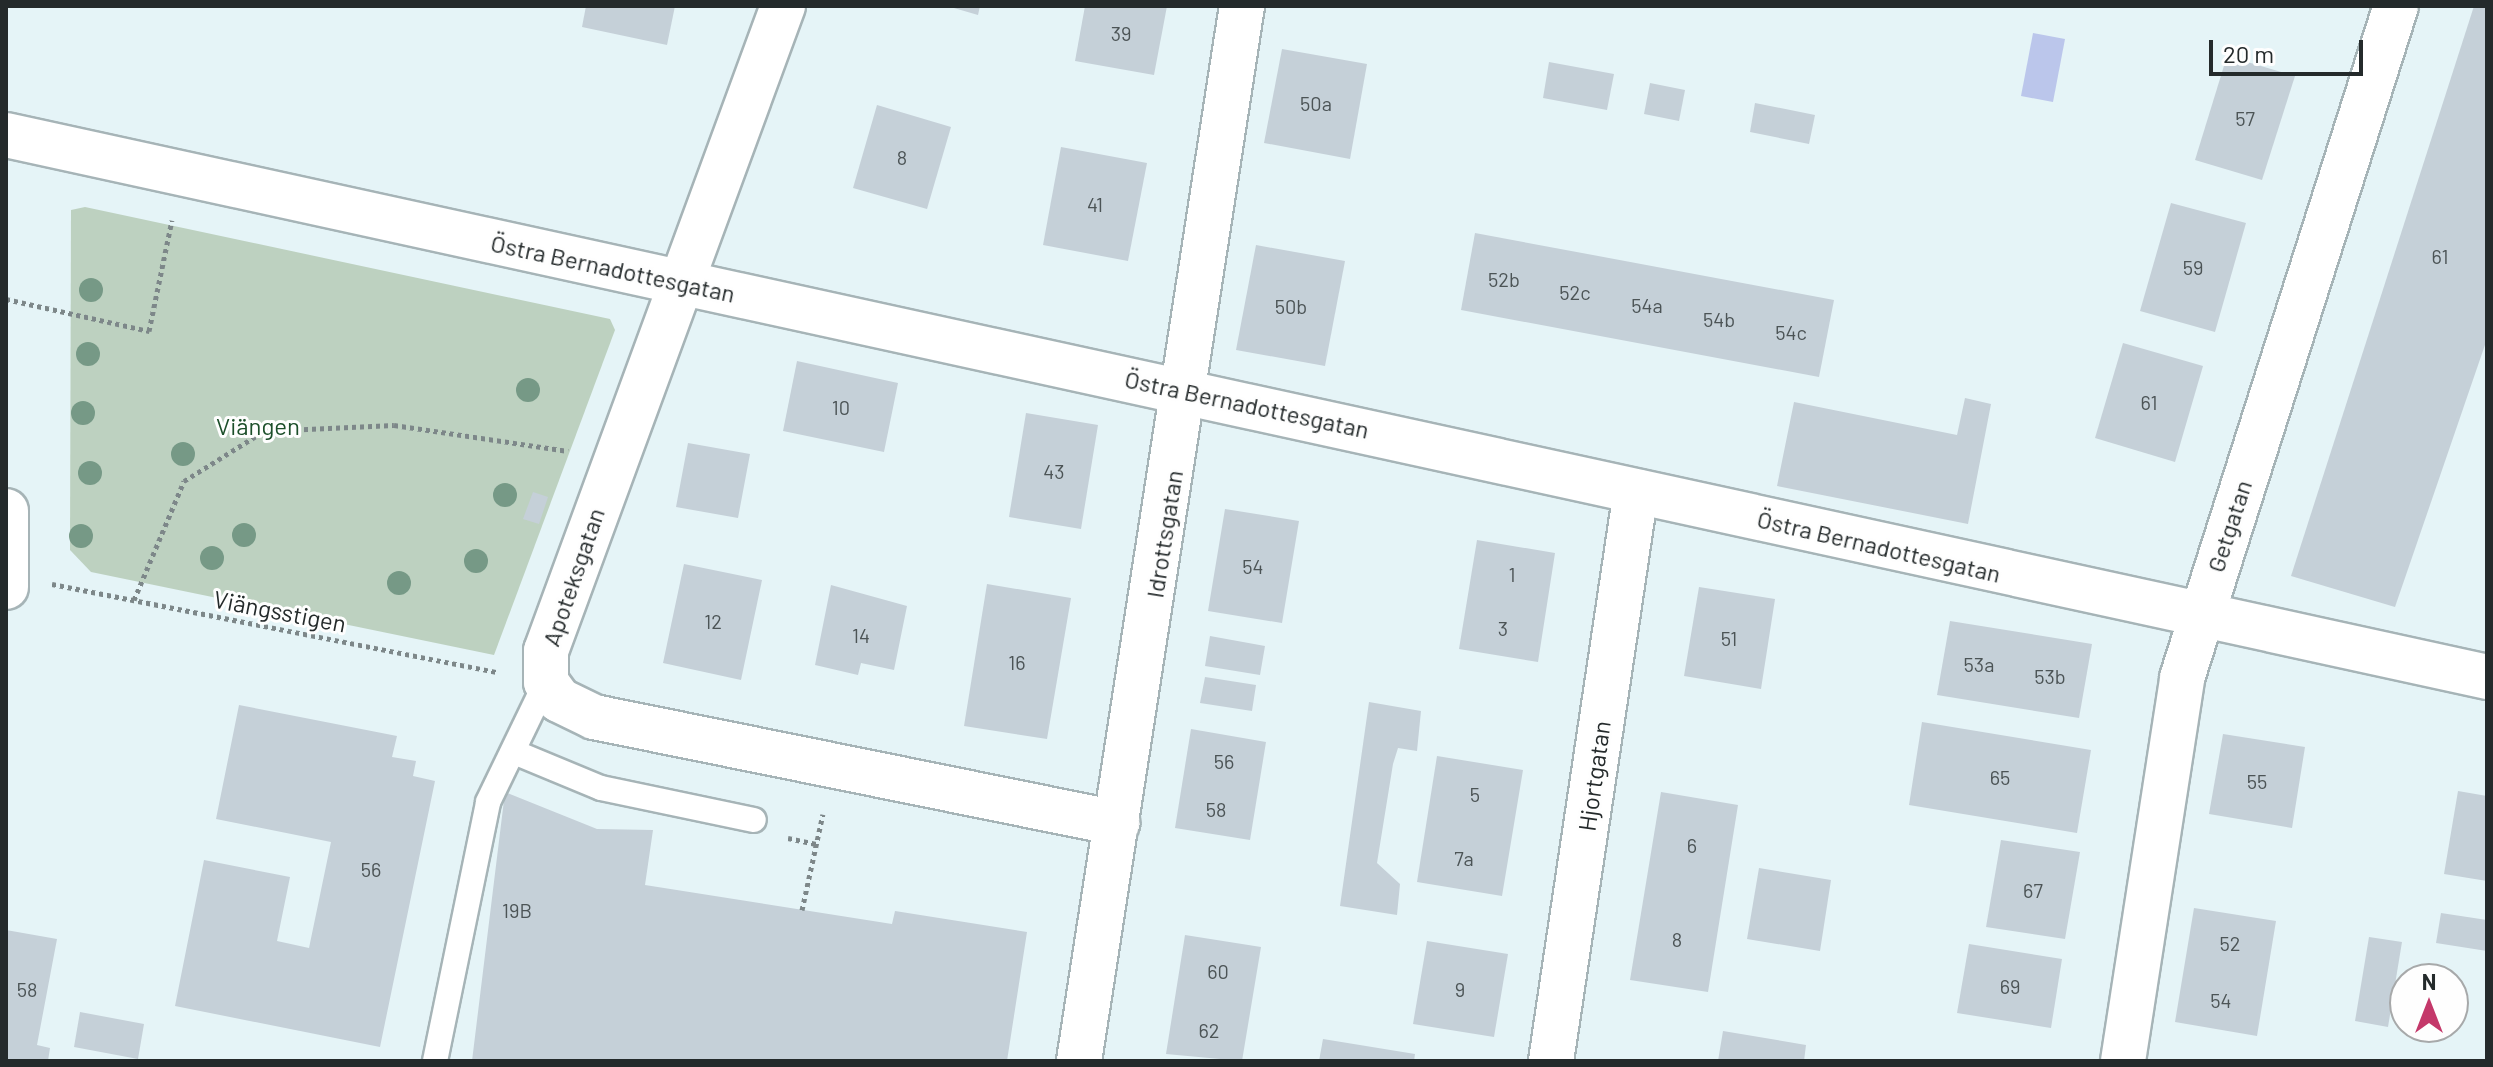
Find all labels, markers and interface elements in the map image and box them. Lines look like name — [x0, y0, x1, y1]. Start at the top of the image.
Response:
house number: 39 — [1111, 21, 1131, 45]
scale bar — [2213, 24, 2367, 74]
text: 20 m — [2223, 39, 2274, 68]
house number: 50a — [1300, 91, 1332, 115]
house number: 57 — [2235, 106, 2255, 130]
house number: 8 — [897, 145, 907, 169]
house number: 41 — [1087, 192, 1103, 216]
street label: Östra Bernadottesgatan — [488, 228, 738, 308]
house number: 61 — [2432, 244, 2448, 268]
house number: 59 — [2183, 255, 2203, 279]
house number: 52b — [1488, 267, 1520, 291]
house number: 52c — [1559, 280, 1591, 304]
house number: 54a — [1631, 293, 1663, 317]
house number: 50b — [1275, 294, 1307, 318]
house number: 54b — [1703, 307, 1735, 331]
house number: 54c — [1775, 320, 1807, 344]
street label: Östra Bernadottesgatan — [1122, 364, 1372, 444]
house number: 61 — [2141, 390, 2157, 414]
house number: 10 — [832, 395, 850, 419]
park label: Viängen — [216, 412, 300, 440]
house number: 43 — [1043, 459, 1065, 483]
street label: Idrottsgatan — [1140, 468, 1188, 600]
street label: Getgatan — [2201, 476, 2257, 576]
street label: Apoteksgatan — [536, 504, 610, 650]
street label: Östra Bernadottesgatan — [1754, 504, 2004, 588]
house number: 54 — [1242, 554, 1264, 578]
house number: 1 — [1509, 562, 1515, 586]
street label: Viängsstigen — [211, 584, 349, 638]
house number: 12 — [704, 609, 722, 633]
house number: 3 — [1498, 616, 1508, 640]
house number: 14 — [852, 623, 870, 647]
house number: 51 — [1721, 626, 1737, 650]
house number: 16 — [1008, 650, 1026, 674]
house number: 53a — [1964, 652, 1994, 676]
house number: 53b — [2034, 664, 2066, 688]
street label: Hjortgatan — [1572, 719, 1616, 833]
house number: 56 — [1214, 749, 1234, 773]
house number: 65 — [1990, 765, 2010, 789]
house number: 55 — [2247, 769, 2267, 793]
house number: 5 — [1470, 782, 1480, 806]
house number: 58 — [1206, 797, 1226, 821]
house number: 6 — [1687, 833, 1697, 857]
house number: 7a — [1454, 846, 1474, 870]
house number: 56 — [361, 857, 381, 881]
house number: 67 — [2023, 878, 2043, 902]
house number: 19B — [502, 898, 532, 922]
house number: 8 — [1672, 927, 1682, 951]
house number: 52 — [2220, 931, 2240, 955]
house number: 60 — [1207, 959, 1229, 983]
north arrow — [2389, 963, 2469, 1043]
text: N — [2422, 968, 2436, 994]
house number: 69 — [2000, 974, 2020, 998]
house number: 58 — [17, 977, 37, 1001]
house number: 9 — [1455, 977, 1465, 1001]
house number: 54 — [2210, 988, 2232, 1012]
house number: 62 — [1198, 1018, 1220, 1042]

